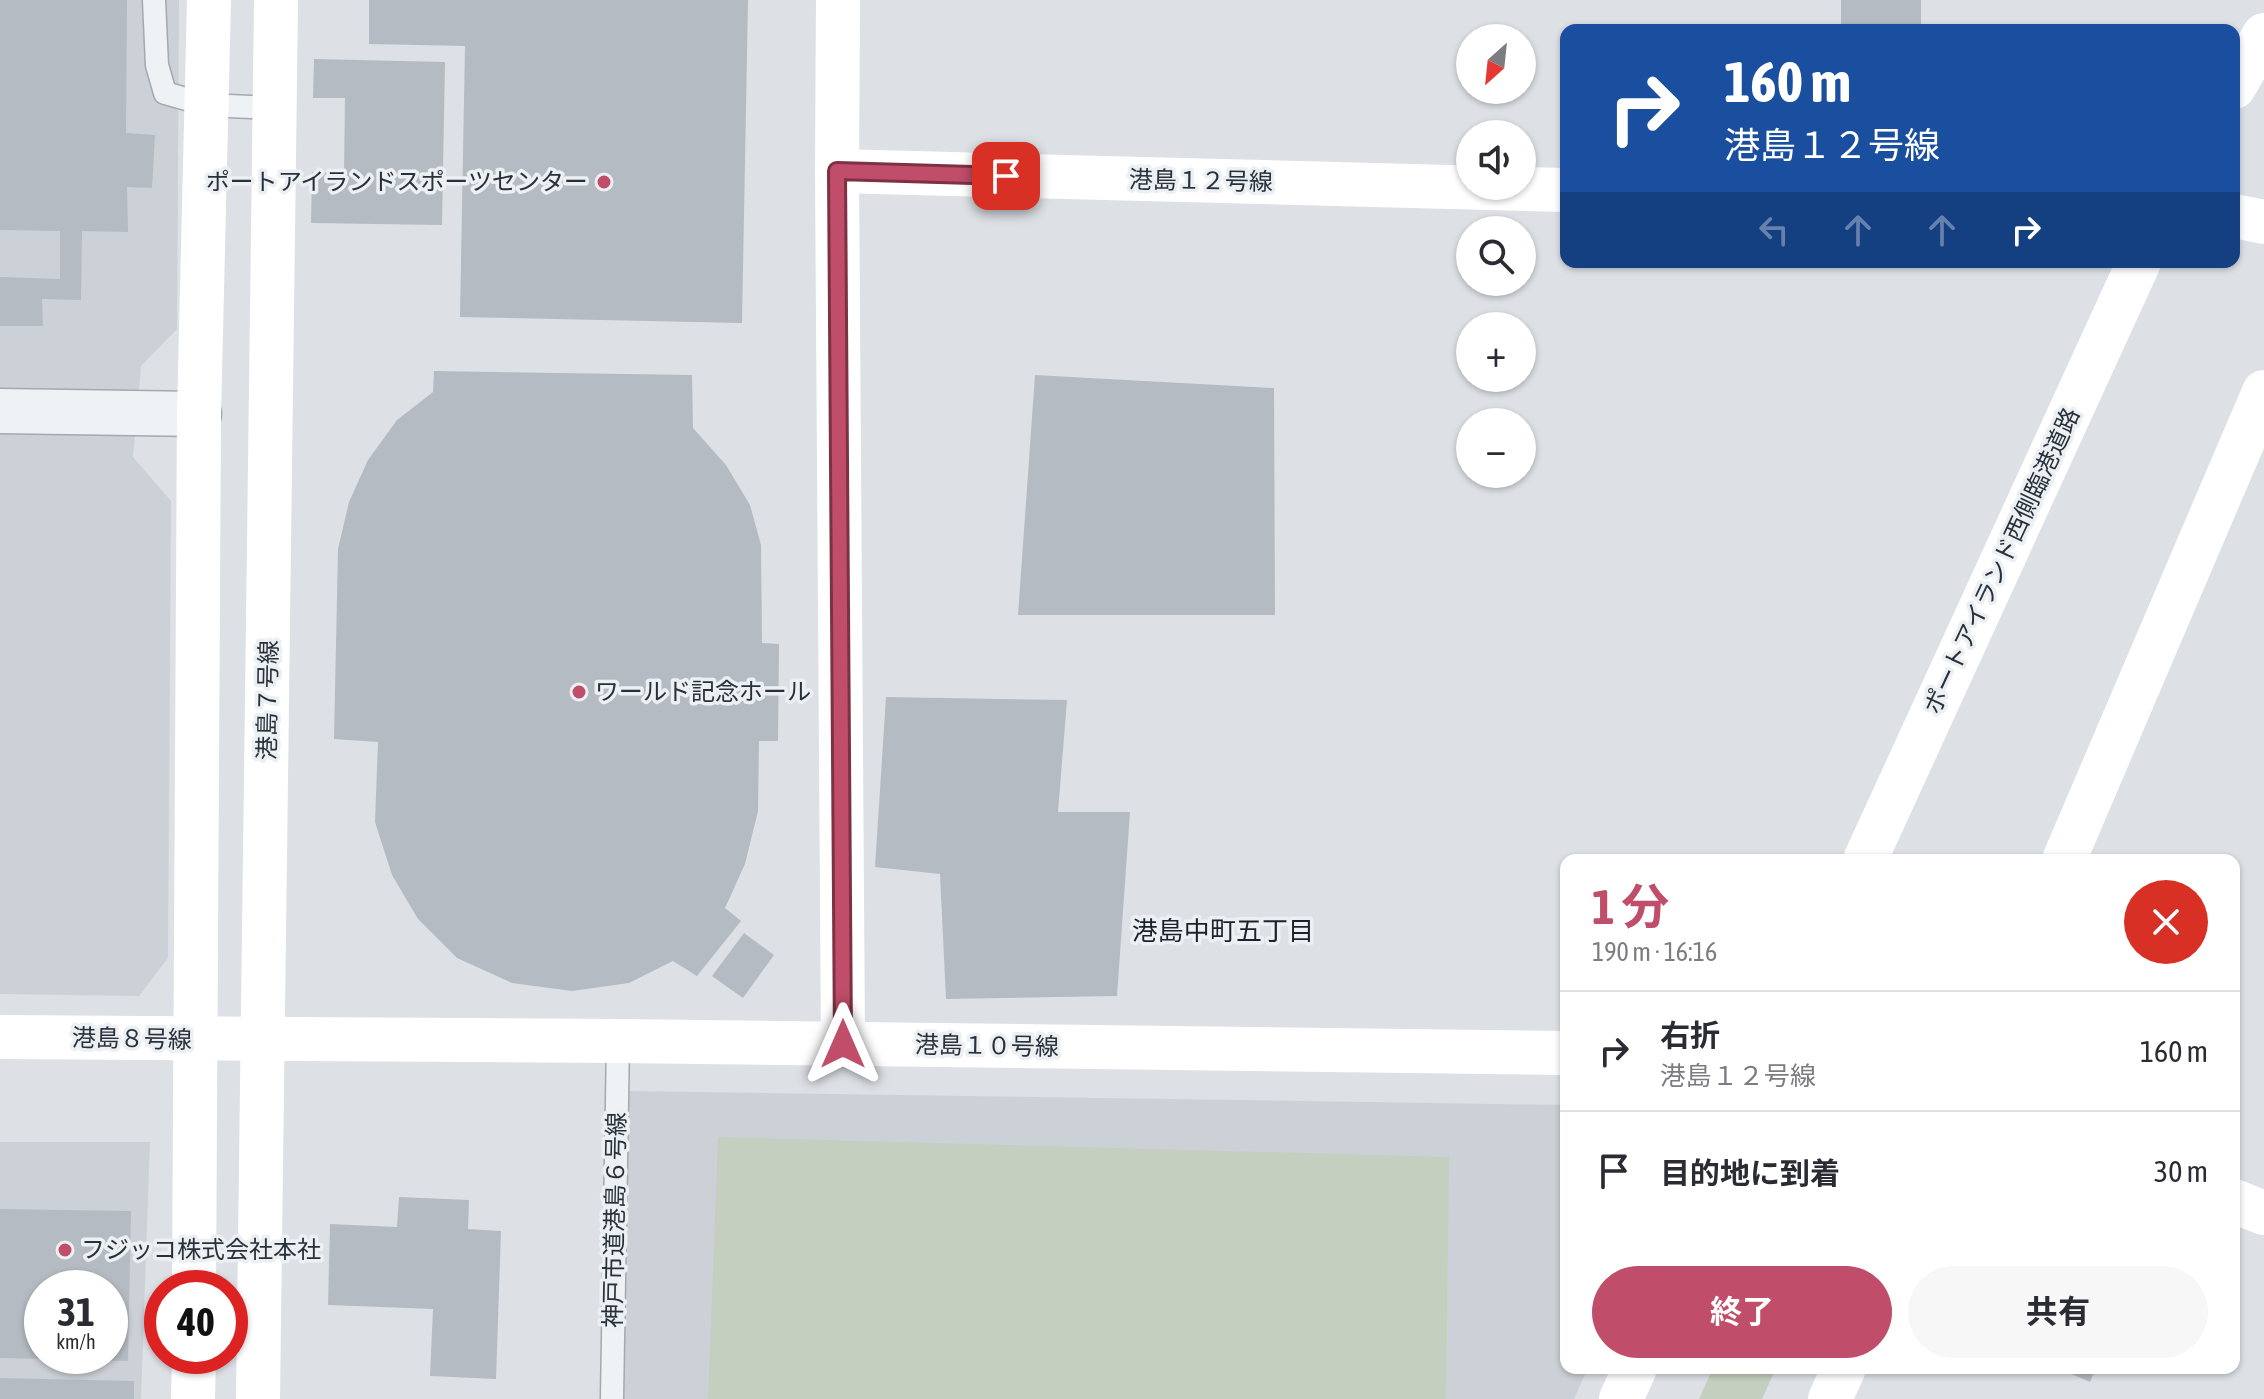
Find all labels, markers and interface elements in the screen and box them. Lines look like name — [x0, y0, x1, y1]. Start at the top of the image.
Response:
north arrow — [1456, 24, 1536, 104]
map controls — [1456, 24, 1536, 488]
text: 160 m — [1724, 50, 1851, 114]
icon: right — [1592, 56, 1696, 160]
button: sound — [1456, 120, 1536, 200]
text: 港島１２号線 — [1724, 124, 1940, 166]
pin — [972, 142, 1040, 210]
icon: arrive — [984, 154, 1028, 198]
street label: 港島１２号線 — [1129, 166, 1273, 195]
place label: ポートアイランドスポーツセンター — [206, 168, 588, 195]
marker: ポートアイランドスポーツセンター — [595, 173, 613, 191]
icon: left — [1752, 208, 1796, 252]
icon: ahead — [1836, 208, 1880, 252]
icon: ahead — [1920, 208, 1964, 252]
icon: right — [2004, 208, 2048, 252]
button: search — [1456, 216, 1536, 296]
button: + — [1456, 312, 1536, 392]
street label: ポートアイランド西側臨港道路 — [1919, 403, 2085, 718]
button: − — [1456, 408, 1536, 488]
street label: 港島７号線 — [253, 640, 282, 760]
place label: ワールド記念ホール — [595, 678, 811, 705]
marker: ワールド記念ホール — [570, 683, 588, 701]
text: 1 分 — [1592, 879, 1669, 934]
button: close — [2124, 880, 2208, 964]
district label: 港島中町五丁目 — [1132, 916, 1314, 946]
text: 190 m · 16:16 — [1592, 937, 1717, 967]
position arrow — [801, 1002, 885, 1086]
text: 右折 — [1660, 1018, 1720, 1052]
street label: 港島８号線 — [72, 1024, 192, 1053]
icon: right — [1592, 1029, 1636, 1073]
street label: 港島１０号線 — [915, 1031, 1059, 1060]
text: 160 m — [2140, 1034, 2208, 1068]
text: 港島１２号線 — [1660, 1061, 1816, 1091]
street label: 神戸市道港島６号線 — [599, 1112, 630, 1328]
icon: arrive — [1592, 1149, 1636, 1193]
text: 30 m — [2154, 1154, 2208, 1188]
text: 目的地に到着 — [1660, 1156, 1840, 1190]
place label: フジッコ株式会社本社 — [81, 1236, 321, 1263]
marker: フジッコ株式会社本社 — [56, 1241, 74, 1259]
button: 終了 — [1592, 1266, 1892, 1358]
button: 共有 — [1908, 1266, 2208, 1358]
speed limit sign: 40 — [144, 1270, 248, 1374]
text: 31 — [57, 1289, 95, 1334]
text: km/h — [56, 1330, 96, 1353]

